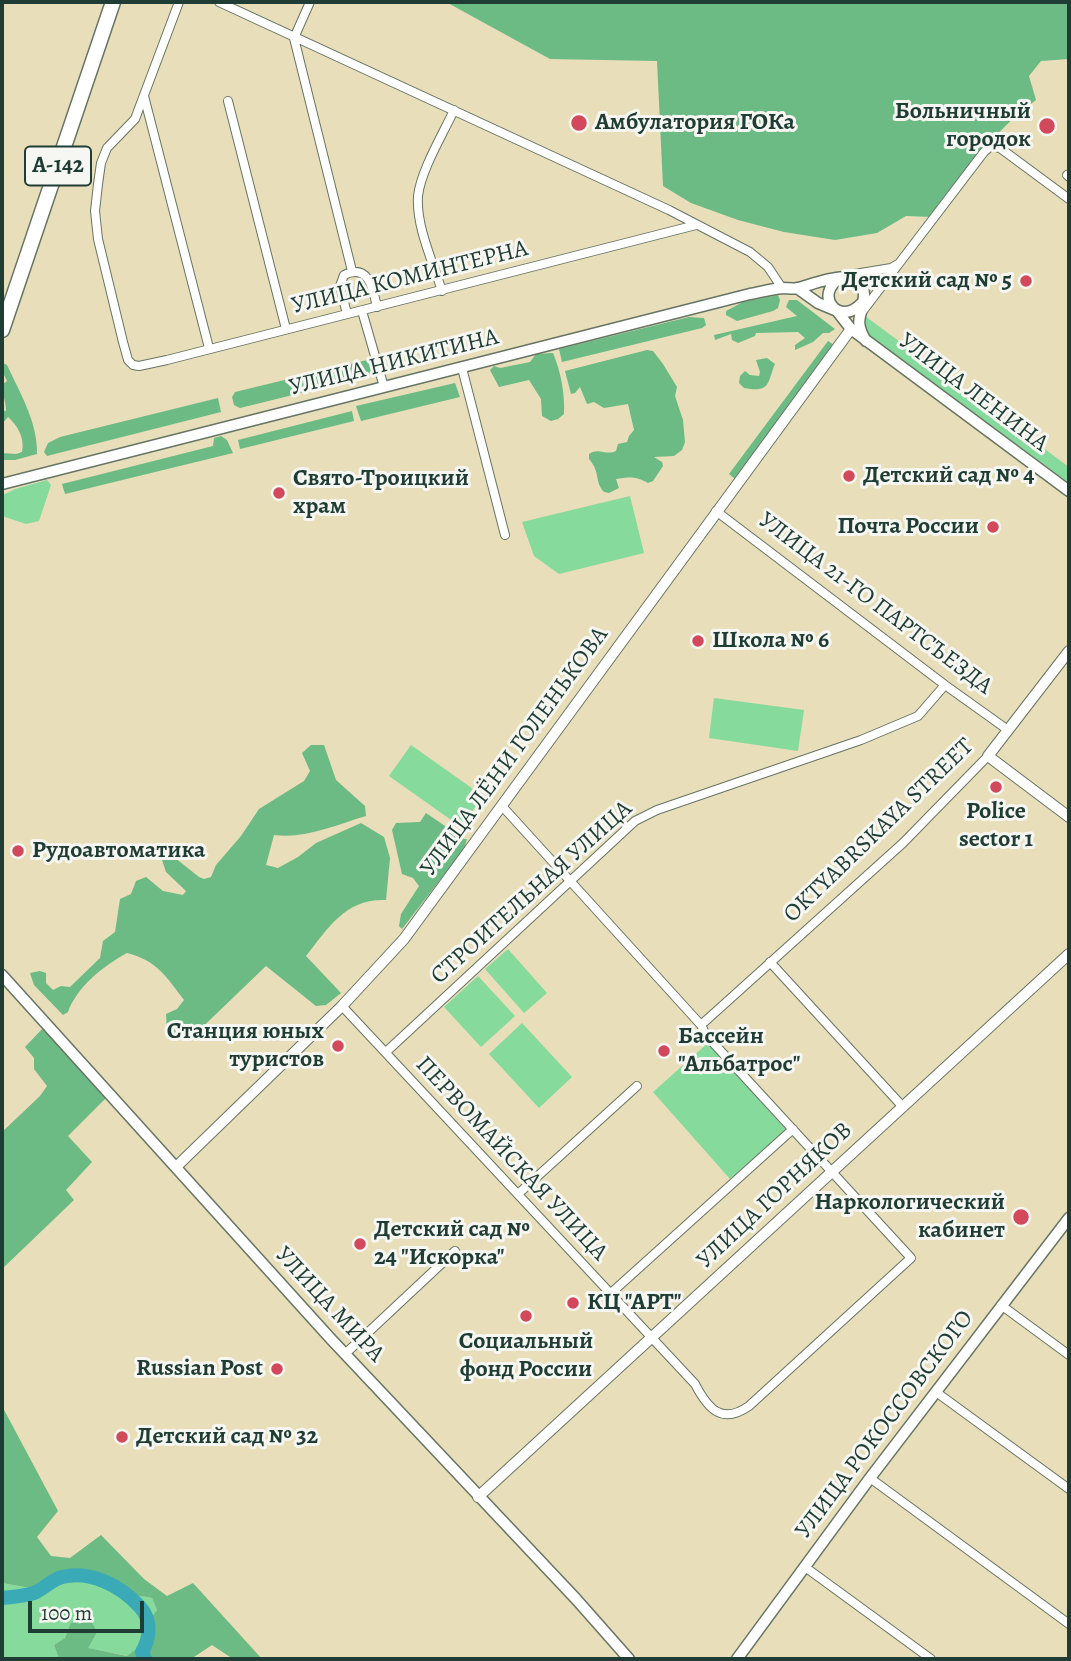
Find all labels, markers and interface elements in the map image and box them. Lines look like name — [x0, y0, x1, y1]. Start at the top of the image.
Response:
place label: Больничный городок — [895, 98, 1031, 154]
place label: Амбулатория ГОКа — [595, 109, 795, 137]
marker: Амбулатория ГОКа — [569, 113, 589, 133]
marker: Больничный городок — [1037, 116, 1057, 136]
road number: А-142 — [25, 146, 91, 186]
street label: УЛИЦА КОМИНТЕРНА — [289, 235, 531, 321]
place label: Детский сад № 5 — [842, 267, 1012, 295]
marker: Детский сад № 5 — [1018, 273, 1034, 289]
street label: УЛИЦА НИКИТИНА — [286, 323, 502, 403]
street label: УЛИЦА ЛЕНИНА — [892, 327, 1054, 459]
place label: Детский сад № 4 — [863, 462, 1034, 490]
place label: Свято-Троицкий храм — [293, 465, 469, 521]
marker: Детский сад № 4 — [841, 468, 857, 484]
marker: Свято-Троицкий храм — [271, 485, 287, 501]
street label: УЛИЦА 21-ГО ПАРТСЪЕЗДА — [752, 507, 998, 701]
place label: Почта России — [837, 513, 979, 541]
marker: Почта России — [985, 519, 1001, 535]
street label: УЛИЦА ЛЁНИ ГОЛЕНЬКОВА — [415, 622, 615, 882]
place label: Школа № 6 — [712, 627, 829, 655]
marker: Школа № 6 — [690, 633, 706, 649]
street label: OKTYABRSKAYA STREET — [778, 733, 980, 929]
marker: Police sector 1 — [988, 779, 1004, 795]
street label: СТРОИТЕЛЬНАЯ УЛИЦА — [426, 795, 638, 991]
place label: Police sector 1 — [959, 798, 1033, 854]
place label: Рудоавтоматика — [32, 837, 205, 865]
marker: Рудоавтоматика — [10, 843, 26, 859]
place label: Станция юных туристов — [167, 1018, 324, 1074]
place label: Бассейн "Альбатрос" — [678, 1023, 800, 1079]
marker: Станция юных туристов — [330, 1038, 346, 1054]
marker: Бассейн "Альбатрос" — [656, 1043, 672, 1059]
street label: ПЕРВОМАЙСКАЯ УЛИЦА — [409, 1051, 613, 1267]
street label: УЛИЦА ГОРНЯКОВ — [691, 1117, 859, 1275]
place label: Наркологический кабинет — [814, 1189, 1005, 1245]
marker: Наркологический кабинет — [1011, 1207, 1031, 1227]
place label: Детский сад № 24 "Искорка" — [374, 1216, 530, 1272]
marker: Детский сад № 24 "Искорка" — [352, 1236, 368, 1252]
street label: УЛИЦА МИРА — [268, 1241, 390, 1369]
place label: КЦ "АРТ" — [587, 1289, 681, 1317]
marker: КЦ "АРТ" — [565, 1295, 581, 1311]
street label: УЛИЦА РОКОССОВСКОГО — [790, 1305, 980, 1545]
marker: Социальный фонд России — [518, 1308, 534, 1324]
place label: Социальный фонд России — [459, 1328, 593, 1384]
place label: Russian Post — [136, 1355, 263, 1383]
marker: Russian Post — [269, 1361, 285, 1377]
place label: Детский сад № 32 — [136, 1423, 318, 1451]
marker: Детский сад № 32 — [114, 1429, 130, 1445]
scale bar — [32, 1588, 147, 1632]
text: 100 m — [41, 1599, 92, 1627]

